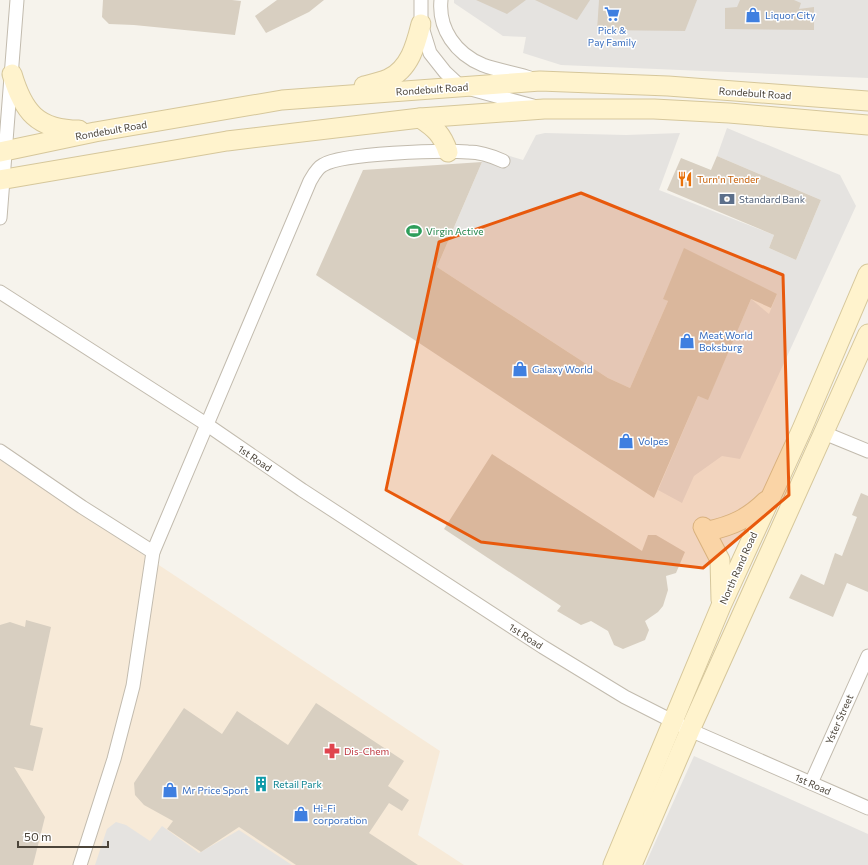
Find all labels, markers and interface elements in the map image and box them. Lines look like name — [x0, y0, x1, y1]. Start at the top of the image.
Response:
supermarket icon: Pick & Pay Family — [603, 5, 621, 23]
shop icon: Liquor City — [744, 6, 762, 24]
place label: Liquor City — [765, 9, 815, 21]
place label: Pick & Pay Family — [588, 24, 636, 48]
street label: Rondebult Road — [395, 80, 469, 98]
street label: Rondebult Road — [718, 84, 792, 102]
street label: Rondebult Road — [74, 118, 148, 142]
restaurant icon: Turn'n Tender — [676, 170, 694, 188]
place label: Turn'n Tender — [697, 173, 759, 185]
bank icon: Standard Bank — [718, 190, 736, 208]
place label: Standard Bank — [739, 193, 806, 205]
sports icon: Virgin Active — [405, 222, 423, 240]
place label: Virgin Active — [426, 225, 484, 237]
place label: Meat World Boksburg — [699, 329, 753, 353]
shop icon: Meat World Boksburg — [678, 332, 696, 350]
shop icon: Galaxy World — [511, 360, 529, 378]
place label: Galaxy World — [532, 363, 593, 375]
shop icon: Volpes — [617, 432, 635, 450]
place label: Volpes — [638, 435, 669, 447]
street label: 1st Road — [236, 442, 274, 474]
street label: North Rand Road — [717, 530, 759, 606]
street label: 1st Road — [507, 621, 545, 652]
street label: Yster Street — [823, 692, 855, 746]
pharmacy icon: Dis-Chem — [323, 742, 341, 760]
place label: Dis-Chem — [344, 745, 389, 757]
street label: 1st Road — [793, 771, 833, 797]
building icon: Retail Park — [252, 775, 270, 793]
place label: Retail Park — [273, 778, 322, 790]
shop icon: Mr Price Sport — [161, 781, 179, 799]
place label: Mr Price Sport — [182, 784, 248, 796]
place label: Hi-Fi corporation — [313, 802, 367, 826]
shop icon: Hi-Fi corporation — [292, 805, 310, 823]
scale bar — [18, 823, 108, 849]
text: 50 m — [24, 829, 52, 843]

